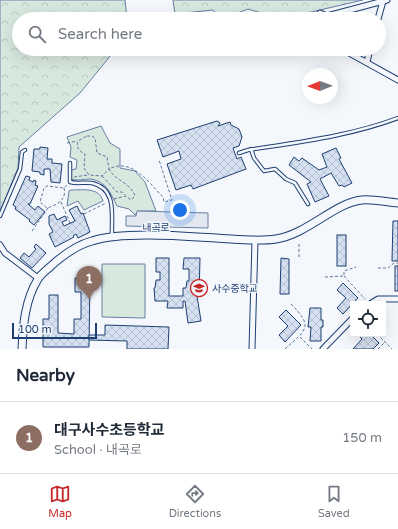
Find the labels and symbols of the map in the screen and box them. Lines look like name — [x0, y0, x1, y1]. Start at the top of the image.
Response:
north arrow — [302, 68, 338, 104]
your location — [170, 200, 190, 220]
street label: 내곡로 — [142, 222, 170, 234]
pin: 1 — [76, 266, 102, 299]
school or university icon: 사수중학교 — [189, 278, 209, 298]
place label: 사수중학교 — [212, 283, 258, 295]
scale bar — [12, 321, 97, 340]

